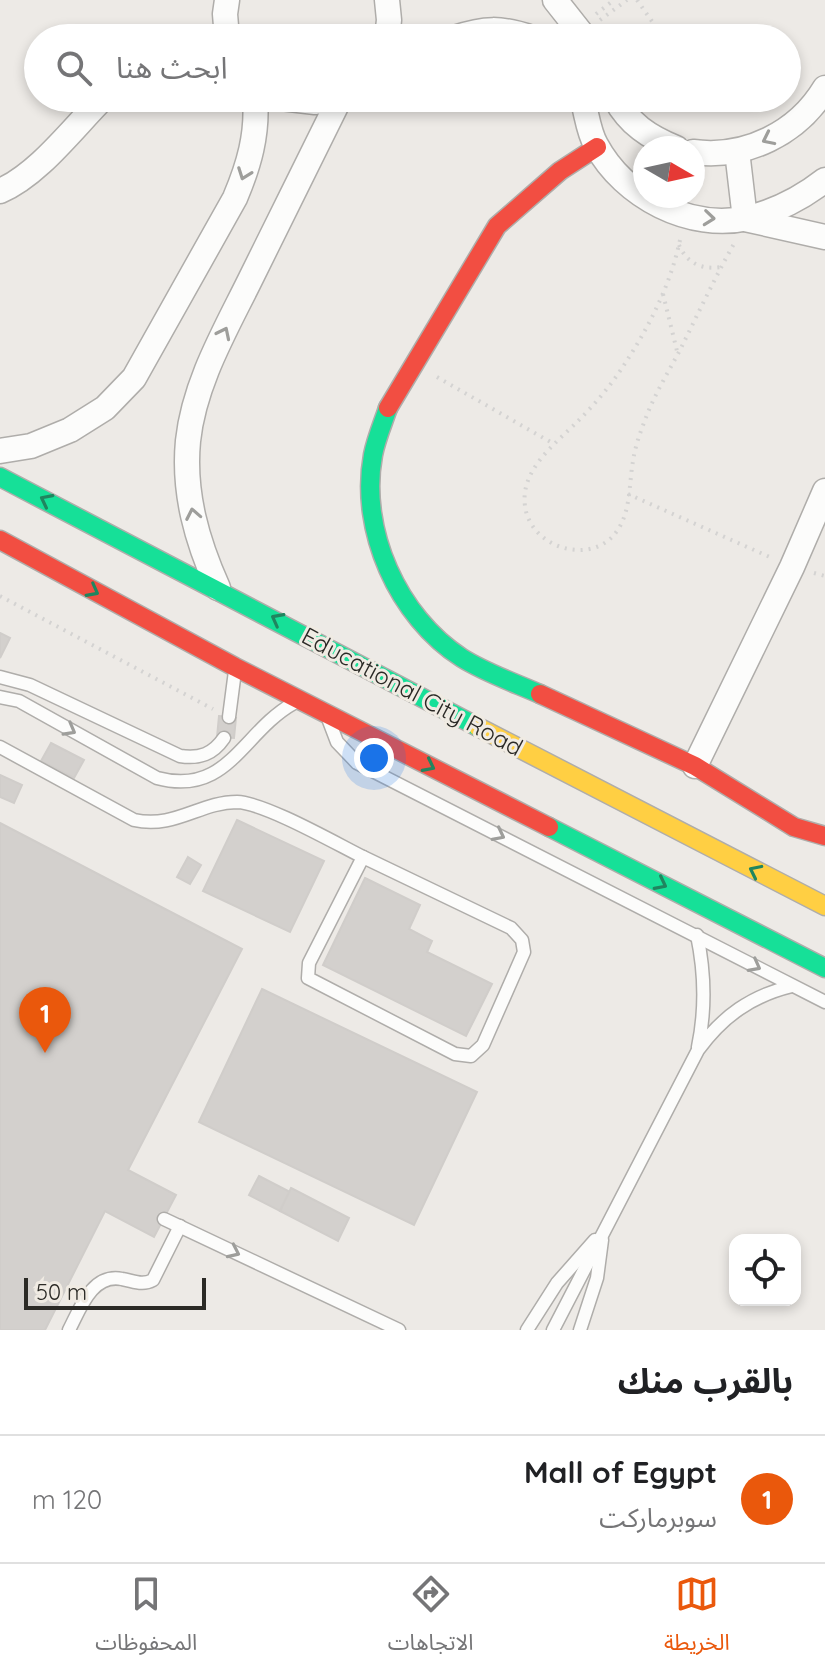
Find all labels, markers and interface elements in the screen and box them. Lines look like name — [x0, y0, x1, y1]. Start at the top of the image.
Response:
search box — [24, 24, 801, 112]
icon: search — [52, 46, 96, 90]
text: ابحث هنا — [116, 48, 228, 86]
one-way arrow — [762, 129, 777, 145]
north arrow — [633, 136, 705, 208]
one-way arrow — [238, 167, 254, 181]
one-way arrow — [703, 210, 716, 227]
one-way arrow — [214, 326, 230, 341]
one-way arrow — [40, 495, 55, 510]
one-way arrow — [185, 508, 202, 521]
one-way arrow — [85, 581, 100, 596]
one-way arrow — [271, 614, 286, 629]
street label: Educational City Road — [297, 620, 528, 762]
one-way arrow — [62, 720, 76, 735]
your location — [354, 738, 394, 778]
one-way arrow — [421, 757, 436, 772]
one-way arrow — [491, 825, 506, 840]
one-way arrow — [749, 865, 764, 881]
one-way arrow — [652, 875, 667, 890]
one-way arrow — [747, 957, 762, 972]
pin: 1 — [19, 987, 71, 1053]
map controls — [729, 1234, 801, 1306]
button: locate — [729, 1234, 801, 1306]
one-way arrow — [226, 1242, 241, 1258]
scale bar — [24, 1274, 206, 1310]
text: 50 m — [36, 1278, 87, 1306]
text: بالقرب منك — [618, 1359, 793, 1402]
text: Mall of Egypt — [524, 1453, 717, 1491]
text: 120 m — [32, 1483, 102, 1516]
text: 1 — [762, 1483, 772, 1516]
text: سوبرماركت — [599, 1501, 717, 1534]
tab: المحفوظات — [95, 1572, 197, 1666]
tab: الاتجاهات — [388, 1572, 474, 1666]
tab: الخريطة — [664, 1572, 730, 1666]

